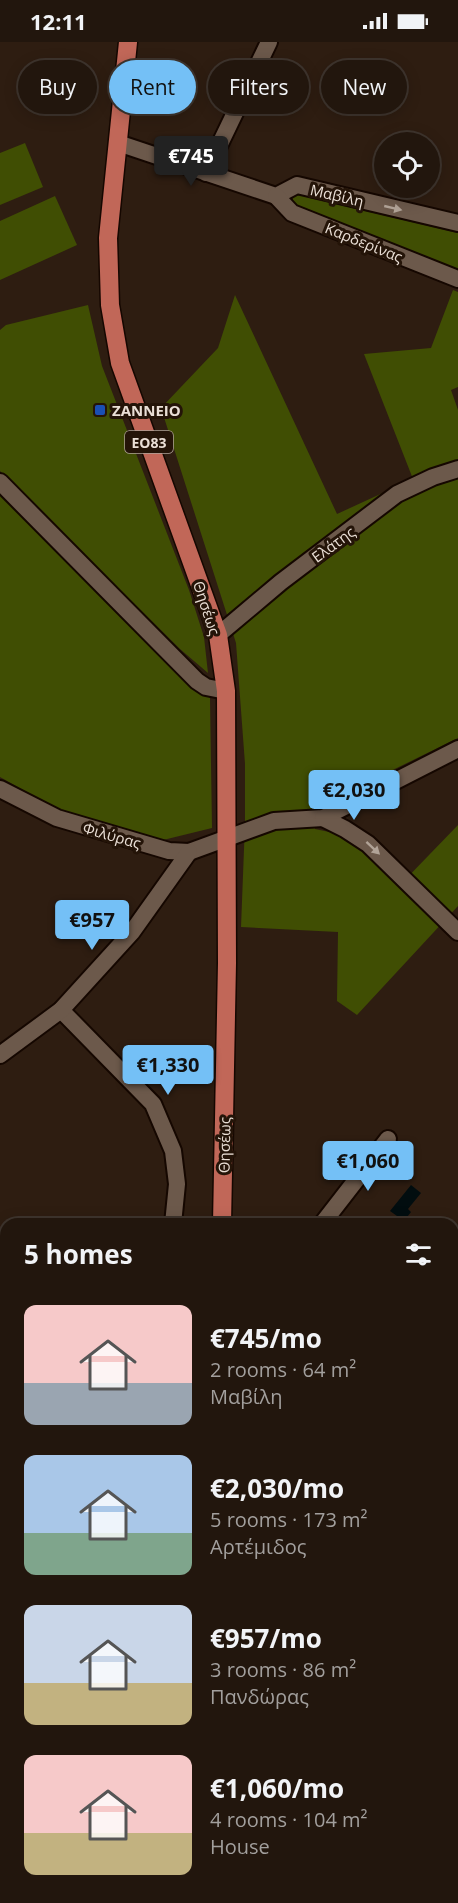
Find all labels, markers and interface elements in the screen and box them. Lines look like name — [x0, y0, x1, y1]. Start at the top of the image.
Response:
text: 12:11 — [30, 6, 87, 36]
chip: Buy — [18, 60, 97, 114]
chip: Rent — [109, 60, 196, 114]
chip: Filters — [208, 60, 309, 114]
chip: New — [321, 60, 407, 114]
map controls — [374, 132, 440, 198]
button: locate — [374, 132, 440, 198]
pin: €745 — [155, 136, 227, 187]
text: €745 — [168, 142, 214, 169]
street label: Μαβίλη — [308, 179, 366, 211]
one-way arrow — [384, 203, 402, 213]
street label: Καρδερίνας — [322, 217, 406, 267]
place label: ΖΑΝΝΕΙΟ — [112, 400, 181, 420]
marker: ΖΑΝΝΕΙΟ — [93, 403, 107, 417]
road number: ΕΟ83 — [125, 431, 173, 453]
street label: Ελάτης — [307, 521, 359, 567]
street label: Θησέως — [189, 578, 225, 638]
pin: €2,030 — [305, 770, 403, 821]
text: €2,030 — [323, 776, 385, 803]
street label: Φιλύρας — [81, 817, 143, 853]
one-way arrow — [365, 841, 379, 855]
pin: €957 — [56, 900, 128, 951]
text: €957 — [69, 906, 115, 933]
pin: €1,330 — [119, 1045, 217, 1096]
text: €1,330 — [137, 1051, 199, 1078]
street label: Θησέως — [214, 1117, 234, 1173]
pin: €1,060 — [319, 1141, 417, 1192]
text: €1,060 — [337, 1147, 399, 1174]
text: 5 homes — [24, 1236, 133, 1272]
icon: filters — [402, 1238, 435, 1271]
text: €745/mo — [210, 1320, 322, 1356]
icon: home — [72, 1329, 144, 1401]
text: 2 rooms · 64 m² — [210, 1356, 356, 1383]
text: Μαβίλη — [210, 1383, 283, 1410]
text: €2,030/mo — [210, 1470, 344, 1506]
icon: home — [72, 1479, 144, 1551]
text: 5 rooms · 173 m² — [210, 1506, 368, 1533]
text: Αρτέμιδος — [210, 1533, 307, 1560]
text: €957/mo — [210, 1620, 322, 1656]
icon: home — [72, 1629, 144, 1701]
text: 3 rooms · 86 m² — [210, 1656, 356, 1683]
text: Πανδώρας — [210, 1683, 309, 1710]
text: €1,060/mo — [210, 1770, 344, 1806]
icon: home — [72, 1779, 144, 1851]
text: 4 rooms · 104 m² — [210, 1806, 368, 1833]
text: House — [210, 1833, 270, 1860]

